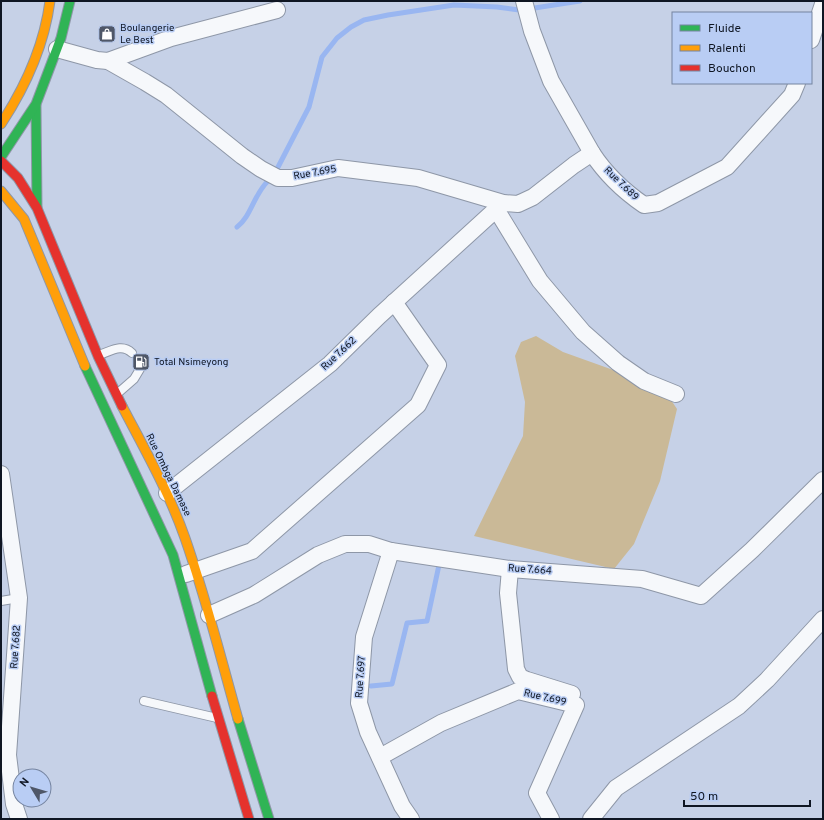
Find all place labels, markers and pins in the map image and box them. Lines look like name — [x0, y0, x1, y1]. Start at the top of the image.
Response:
place label: Boulangerie Le Best — [120, 22, 174, 47]
shop icon: Boulangerie Le Best — [97, 24, 117, 44]
fuel station icon: Total Nsimeyong — [131, 352, 151, 372]
place label: Total Nsimeyong — [154, 356, 228, 369]

